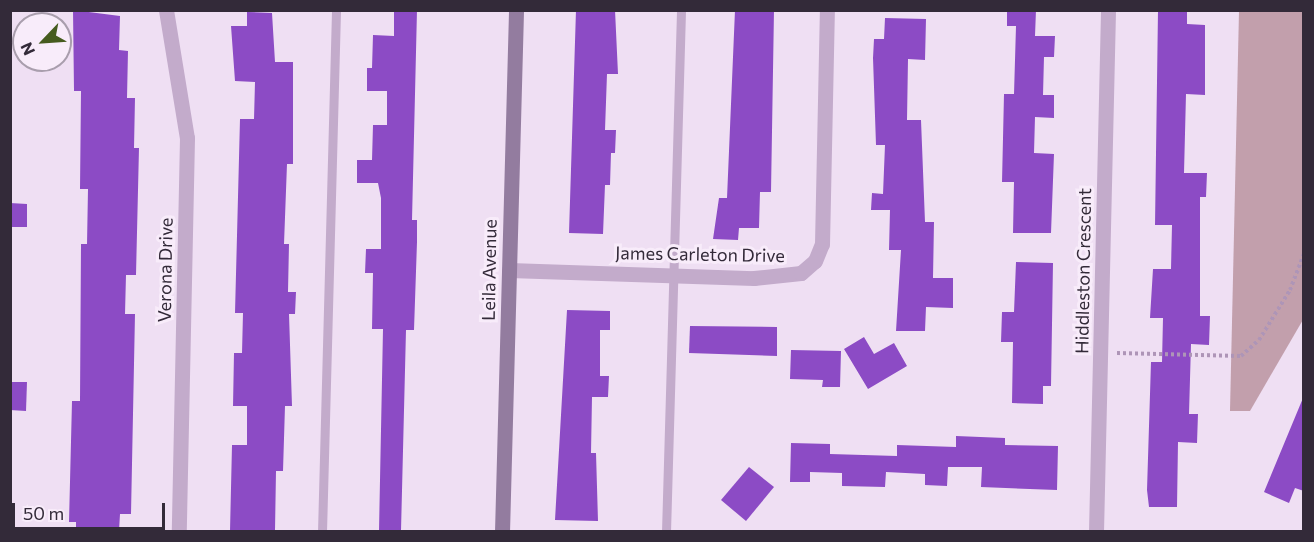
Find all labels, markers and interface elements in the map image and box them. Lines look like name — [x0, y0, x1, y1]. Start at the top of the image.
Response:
north arrow — [12, 12, 72, 72]
text: N — [16, 40, 38, 58]
street label: Hiddleston Crescent — [1071, 188, 1095, 354]
street label: Verona Drive — [153, 217, 177, 323]
street label: Leila Avenue — [477, 219, 501, 321]
street label: James Carleton Drive — [615, 242, 785, 266]
scale bar — [15, 491, 168, 529]
text: 50 m — [23, 502, 64, 524]

